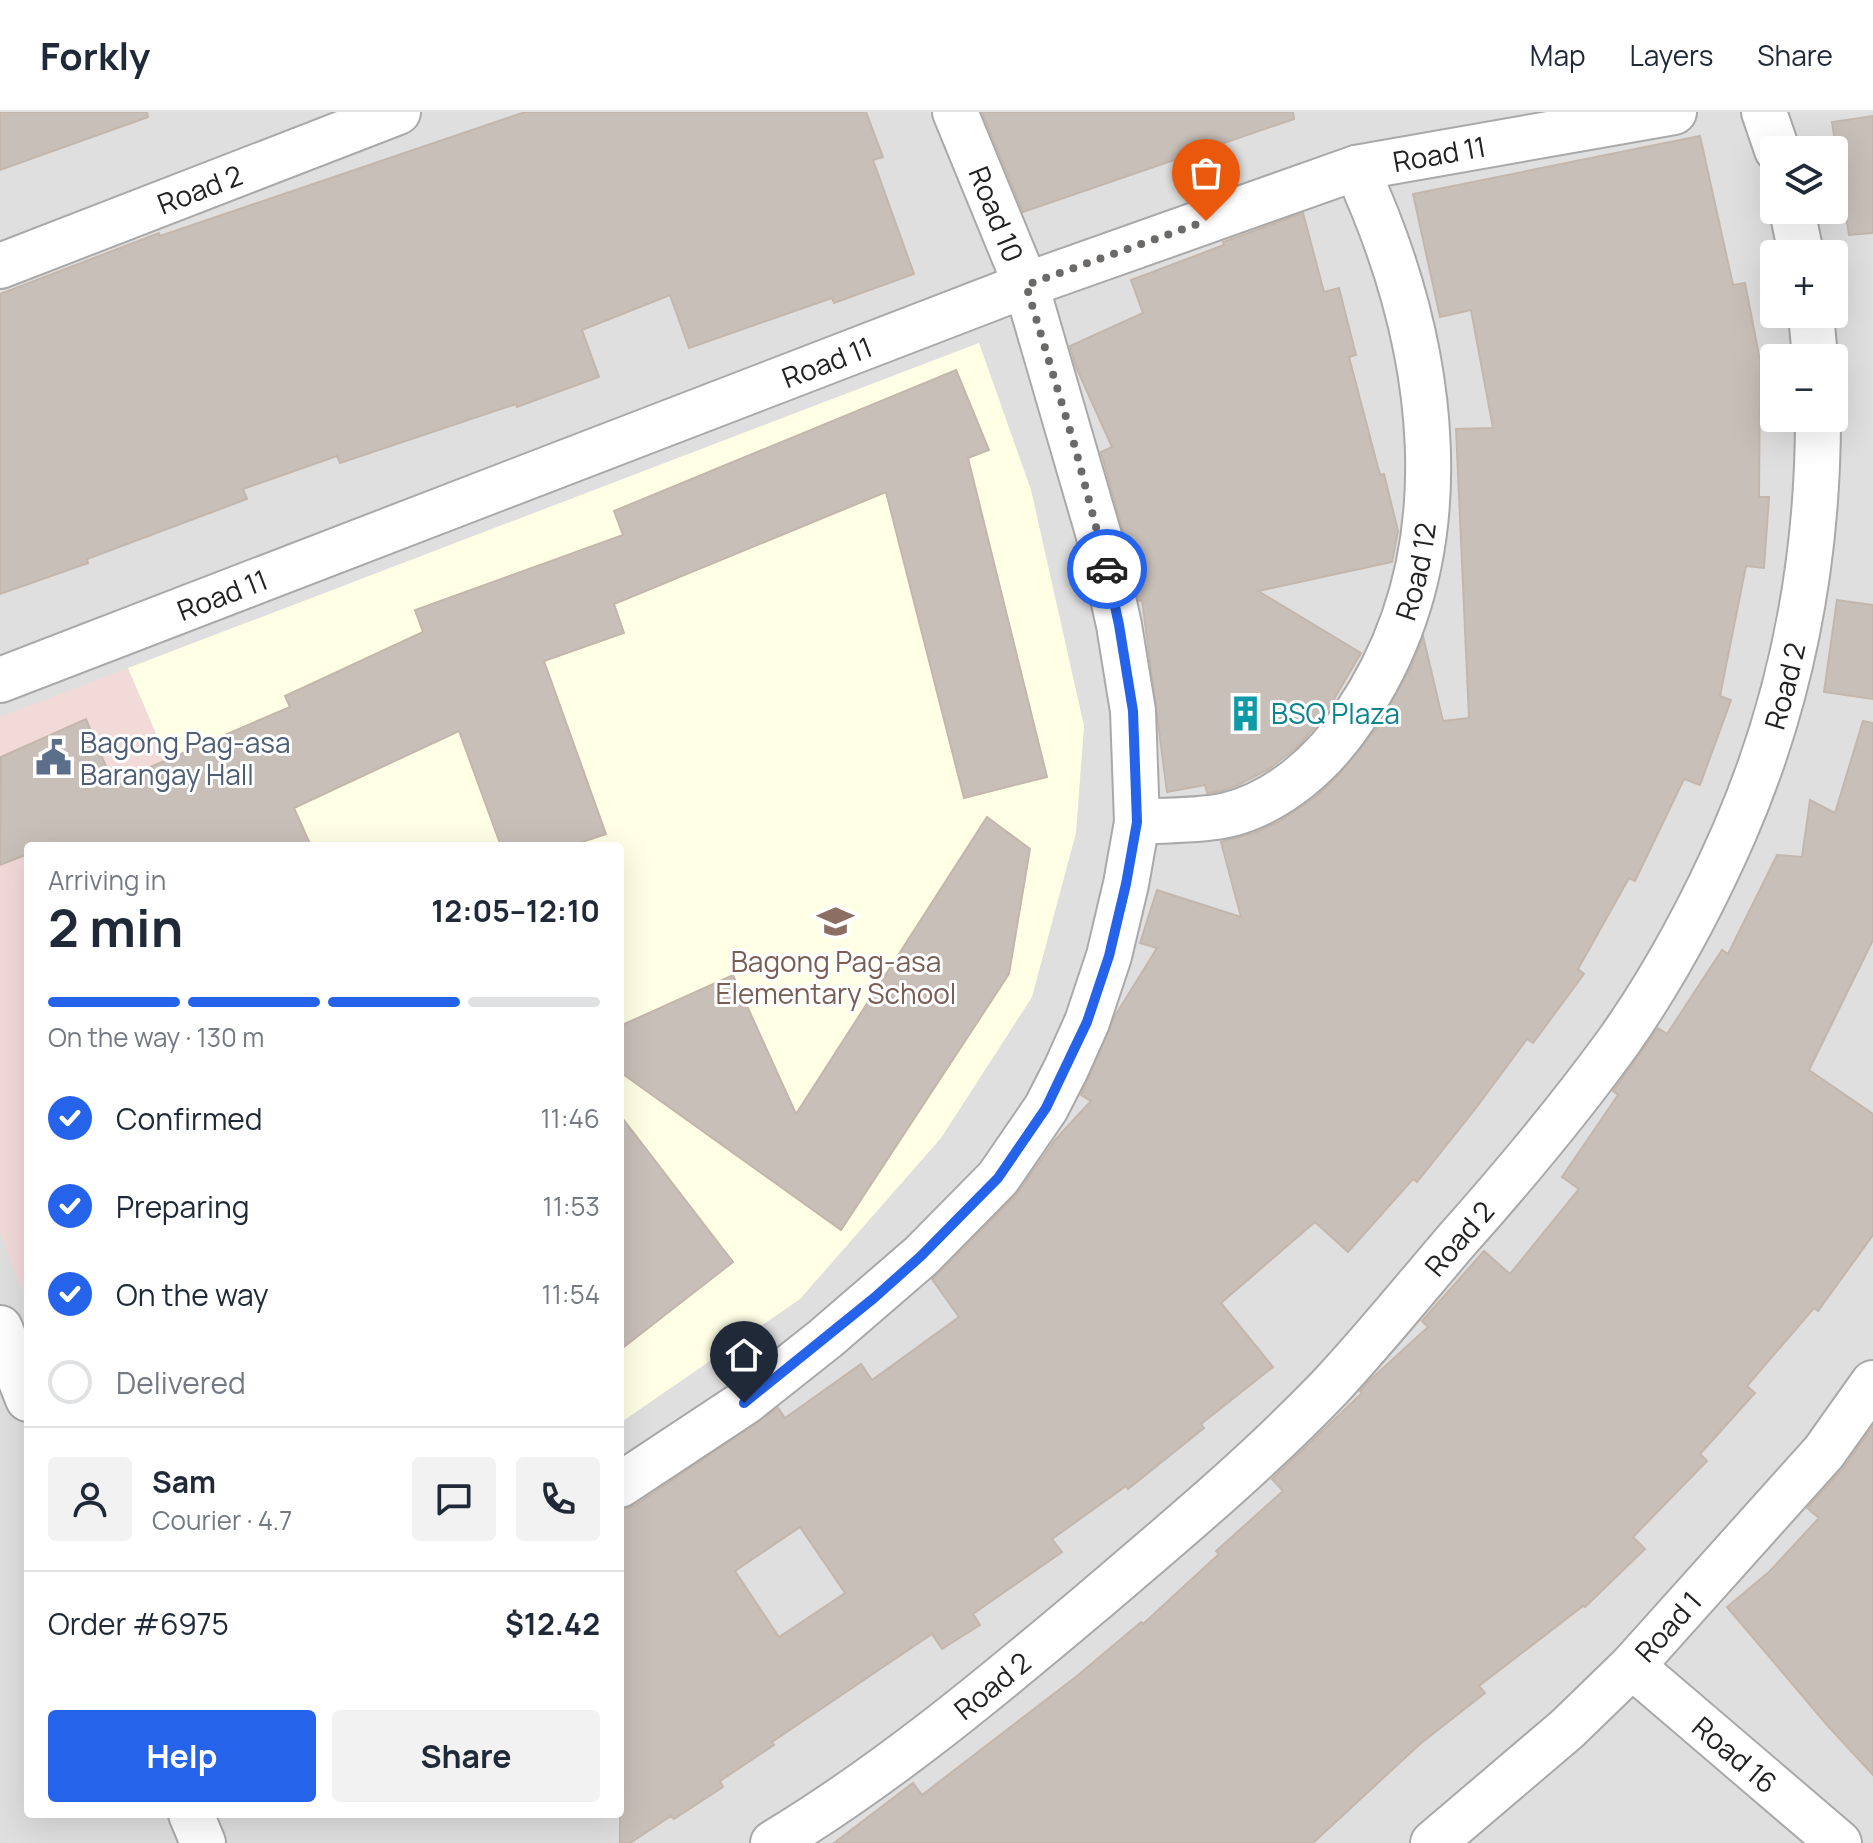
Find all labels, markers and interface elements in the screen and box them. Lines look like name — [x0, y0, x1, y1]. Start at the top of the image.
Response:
text: Forkly — [40, 29, 150, 81]
text: Map — [1530, 36, 1586, 74]
text: Layers — [1630, 36, 1713, 74]
text: Share — [1757, 36, 1833, 74]
street label: Road 11 — [1390, 127, 1489, 180]
map controls — [1760, 136, 1848, 432]
button: layers — [1760, 136, 1848, 224]
pin — [1172, 139, 1240, 221]
icon: bag — [1184, 151, 1228, 195]
street label: Road 2 — [152, 155, 247, 222]
street label: Road 10 — [961, 161, 1033, 267]
button: + — [1760, 240, 1848, 328]
street label: Road 11 — [776, 327, 877, 396]
button: − — [1760, 344, 1848, 432]
street label: Road 12 — [1386, 520, 1444, 625]
courier — [1067, 529, 1147, 609]
icon: car — [1085, 547, 1129, 591]
street label: Road 11 — [172, 560, 273, 629]
street label: Road 2 — [1755, 639, 1814, 734]
building icon: BSQ Plaza — [1226, 694, 1264, 732]
place label: BSQ Plaza — [1271, 694, 1400, 732]
place label: Bagong Pag-asa Barangay Hall — [80, 723, 291, 793]
public building icon: Bagong Pag-asa Barangay Hall — [35, 739, 73, 777]
text: Arriving in — [48, 862, 166, 898]
text: 12:05–12:10 — [431, 890, 600, 931]
text: 2 min — [48, 892, 183, 963]
school or university icon: Bagong Pag-asa Elementary School — [817, 902, 855, 940]
place label: Bagong Pag-asa Elementary School — [716, 942, 956, 1012]
text: On the way · 130 m — [48, 1019, 264, 1055]
icon: check — [48, 1096, 92, 1140]
text: Confirmed — [116, 1098, 263, 1139]
text: 11:46 — [540, 1100, 600, 1136]
icon: check — [48, 1184, 92, 1228]
text: Preparing — [116, 1186, 250, 1227]
text: 11:53 — [543, 1188, 600, 1224]
street label: Road 2 — [1416, 1193, 1502, 1284]
icon: check — [48, 1272, 92, 1316]
text: On the way — [116, 1274, 269, 1315]
text: 11:54 — [542, 1276, 600, 1312]
pin — [710, 1321, 778, 1403]
icon: home — [722, 1333, 766, 1377]
text: Delivered — [116, 1362, 246, 1403]
button: person — [48, 1457, 132, 1541]
button: chat — [412, 1457, 496, 1541]
button: phone — [516, 1457, 600, 1541]
text: Sam — [152, 1461, 216, 1502]
text: Courier · 4.7 — [152, 1502, 292, 1538]
street label: Road 1 — [1626, 1583, 1710, 1670]
text: Order #6975 — [48, 1603, 229, 1644]
text: $12.42 — [505, 1603, 600, 1644]
street label: Road 2 — [946, 1643, 1038, 1728]
street label: Road 16 — [1685, 1707, 1786, 1801]
button: Help — [48, 1710, 316, 1802]
button: Share — [332, 1710, 600, 1802]

